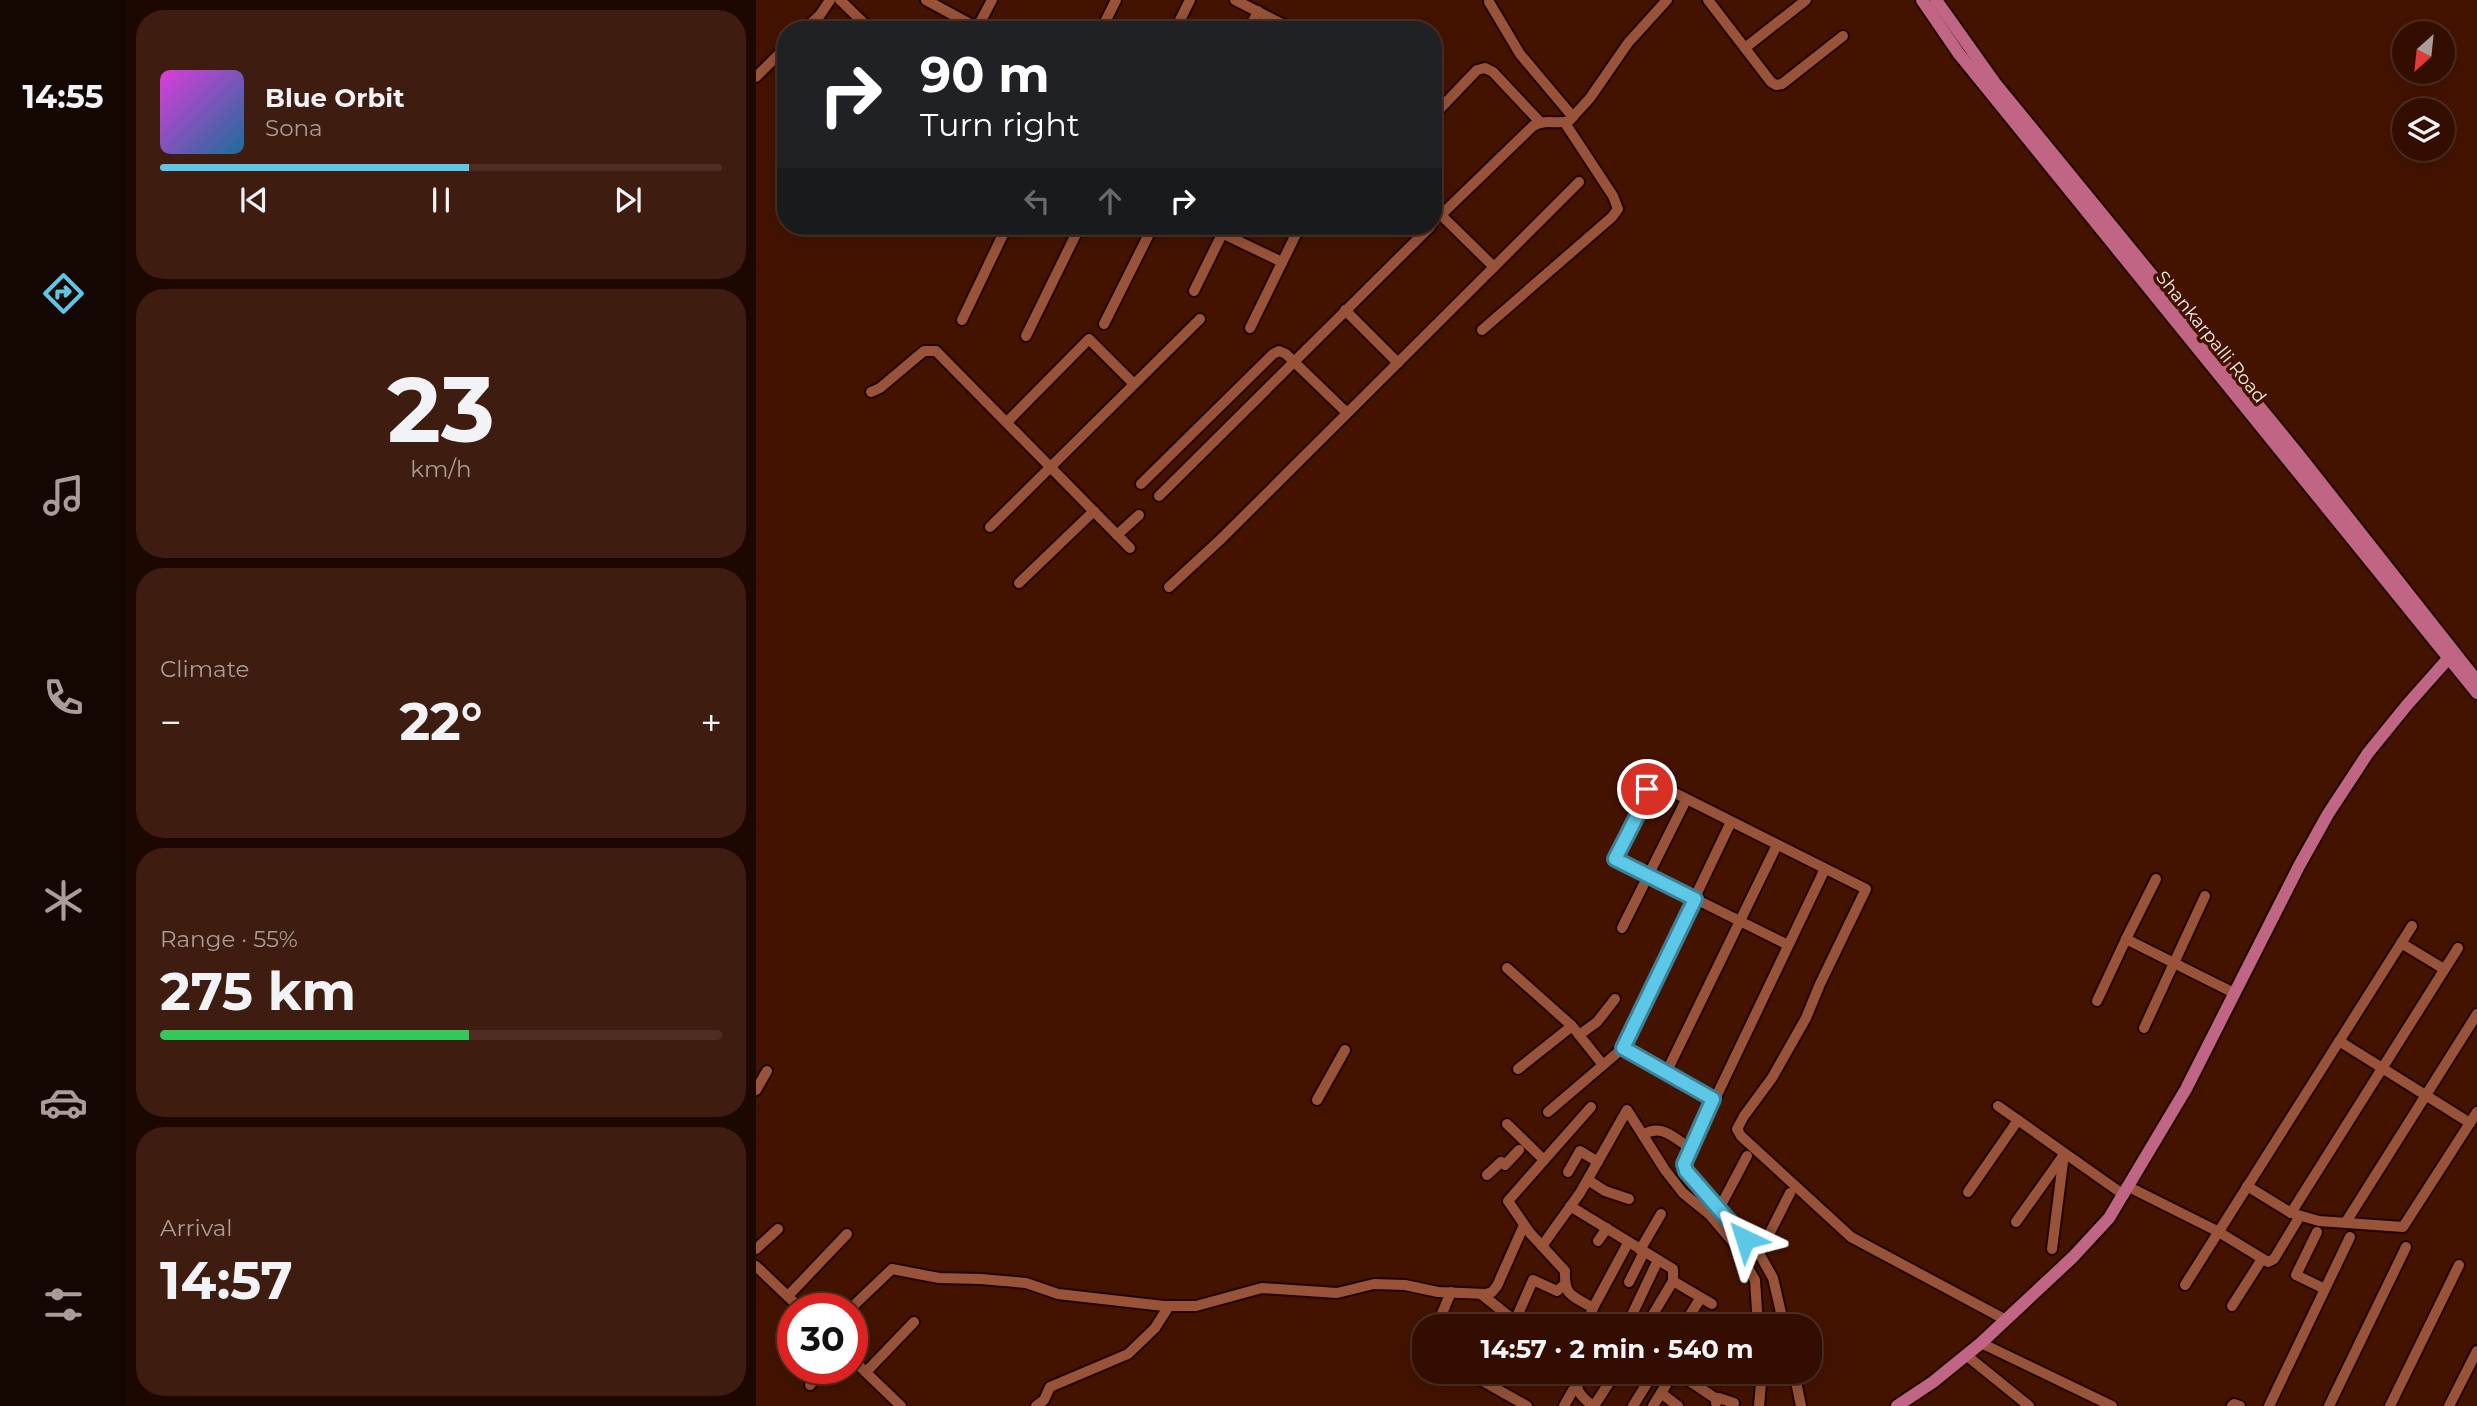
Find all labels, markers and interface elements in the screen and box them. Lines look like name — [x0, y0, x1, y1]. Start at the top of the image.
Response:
north arrow — [2392, 21, 2455, 84]
map controls — [2392, 21, 2455, 161]
text: 90 m — [920, 45, 1050, 104]
icon: right — [805, 49, 896, 140]
text: 14:55 — [22, 77, 104, 116]
text: Blue Orbit — [265, 82, 404, 114]
button: layers — [2392, 98, 2455, 161]
text: Turn right — [920, 105, 1080, 144]
text: Sona — [265, 114, 323, 142]
icon: previous — [235, 181, 273, 219]
icon: pause — [422, 181, 460, 219]
icon: next — [609, 181, 647, 219]
icon: left — [1018, 182, 1056, 220]
icon: ahead — [1091, 182, 1129, 220]
icon: right — [1164, 182, 1202, 220]
street label: Shankarpalli Road — [2151, 267, 2271, 407]
icon: directions — [39, 269, 88, 318]
text: 23 — [387, 354, 495, 465]
text: km/h — [410, 455, 472, 483]
icon: music — [39, 471, 88, 520]
text: Climate — [160, 655, 249, 683]
icon: phone — [39, 673, 88, 722]
text: 22° — [399, 690, 483, 753]
text: − — [160, 699, 182, 746]
text: + — [700, 699, 722, 746]
pin — [1617, 759, 1677, 819]
icon: arrive — [1628, 770, 1666, 808]
icon: climate — [39, 876, 88, 925]
text: Range · 55% — [160, 925, 298, 953]
text: 275 km — [160, 960, 356, 1023]
icon: car — [39, 1078, 88, 1127]
position arrow — [1708, 1202, 1782, 1276]
text: Arrival — [160, 1214, 233, 1242]
text: 14:57 — [160, 1249, 293, 1312]
icon: filters — [39, 1280, 88, 1329]
speed limit sign: 30 — [777, 1293, 868, 1384]
text: 14:57 · 2 min · 540 m — [1481, 1333, 1753, 1365]

